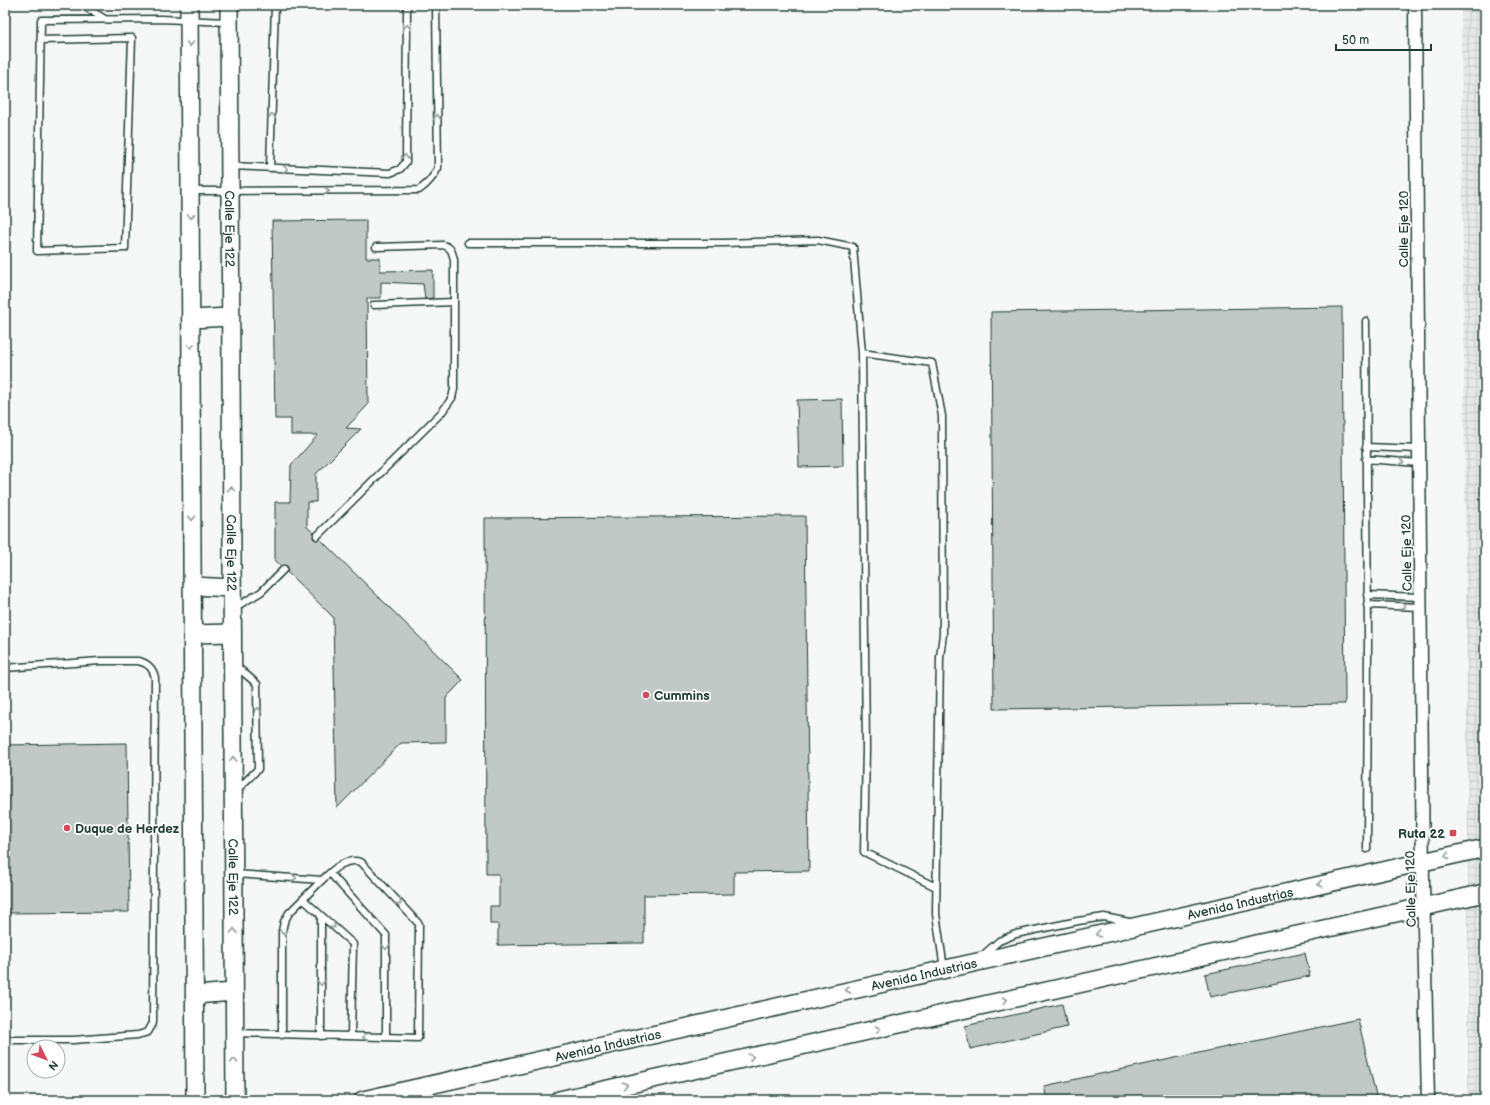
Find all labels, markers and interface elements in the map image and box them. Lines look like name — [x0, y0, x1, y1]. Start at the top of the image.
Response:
one-way arrow — [403, 24, 411, 30]
scale bar — [1336, 26, 1431, 52]
text: 50 m — [1342, 33, 1369, 48]
one-way arrow — [186, 41, 194, 47]
one-way arrow — [268, 113, 276, 119]
one-way arrow — [433, 114, 441, 120]
one-way arrow — [401, 153, 410, 160]
one-way arrow — [282, 165, 288, 173]
one-way arrow — [324, 187, 330, 195]
street label: Calle Eje 120 — [1396, 190, 1412, 267]
street label: Calle Eje 122 — [221, 191, 237, 268]
one-way arrow — [187, 213, 195, 219]
one-way arrow — [187, 343, 195, 349]
one-way arrow — [1398, 457, 1404, 466]
one-way arrow — [227, 486, 235, 492]
street label: Calle Eje 120 — [1398, 514, 1416, 591]
one-way arrow — [188, 515, 196, 521]
street label: Calle Eje 122 — [223, 515, 239, 592]
one-way arrow — [1400, 602, 1406, 611]
place label: Cummins — [654, 688, 710, 704]
marker: Cummins — [641, 690, 651, 700]
one-way arrow — [254, 707, 262, 713]
one-way arrow — [229, 756, 237, 762]
place label: Duque de Herdez — [75, 821, 180, 837]
marker: Duque de Herdez — [62, 823, 72, 833]
place label: Ruta 22 — [1398, 826, 1445, 842]
marker: Ruta 22 — [1448, 828, 1458, 838]
street label: Calle Eje 122 — [225, 839, 241, 916]
street label: Calle Eje 120 — [1402, 850, 1420, 927]
one-way arrow — [1444, 851, 1450, 859]
one-way arrow — [291, 874, 297, 883]
one-way arrow — [1317, 879, 1324, 888]
street label: Avenida Industrias — [1186, 884, 1295, 924]
one-way arrow — [394, 898, 402, 906]
one-way arrow — [328, 922, 335, 929]
one-way arrow — [230, 928, 238, 934]
one-way arrow — [279, 929, 288, 935]
one-way arrow — [1094, 930, 1101, 938]
one-way arrow — [382, 944, 390, 950]
street label: Avenida Industrias — [870, 955, 979, 995]
one-way arrow — [317, 980, 325, 986]
one-way arrow — [845, 986, 851, 994]
one-way arrow — [1002, 997, 1008, 1005]
one-way arrow — [875, 1025, 881, 1033]
street label: Avenida Industrias — [554, 1026, 663, 1066]
one-way arrow — [362, 1033, 368, 1041]
north arrow — [26, 1039, 66, 1079]
one-way arrow — [748, 1053, 755, 1061]
text: N — [45, 1058, 61, 1073]
one-way arrow — [230, 1058, 238, 1064]
one-way arrow — [621, 1082, 628, 1090]

